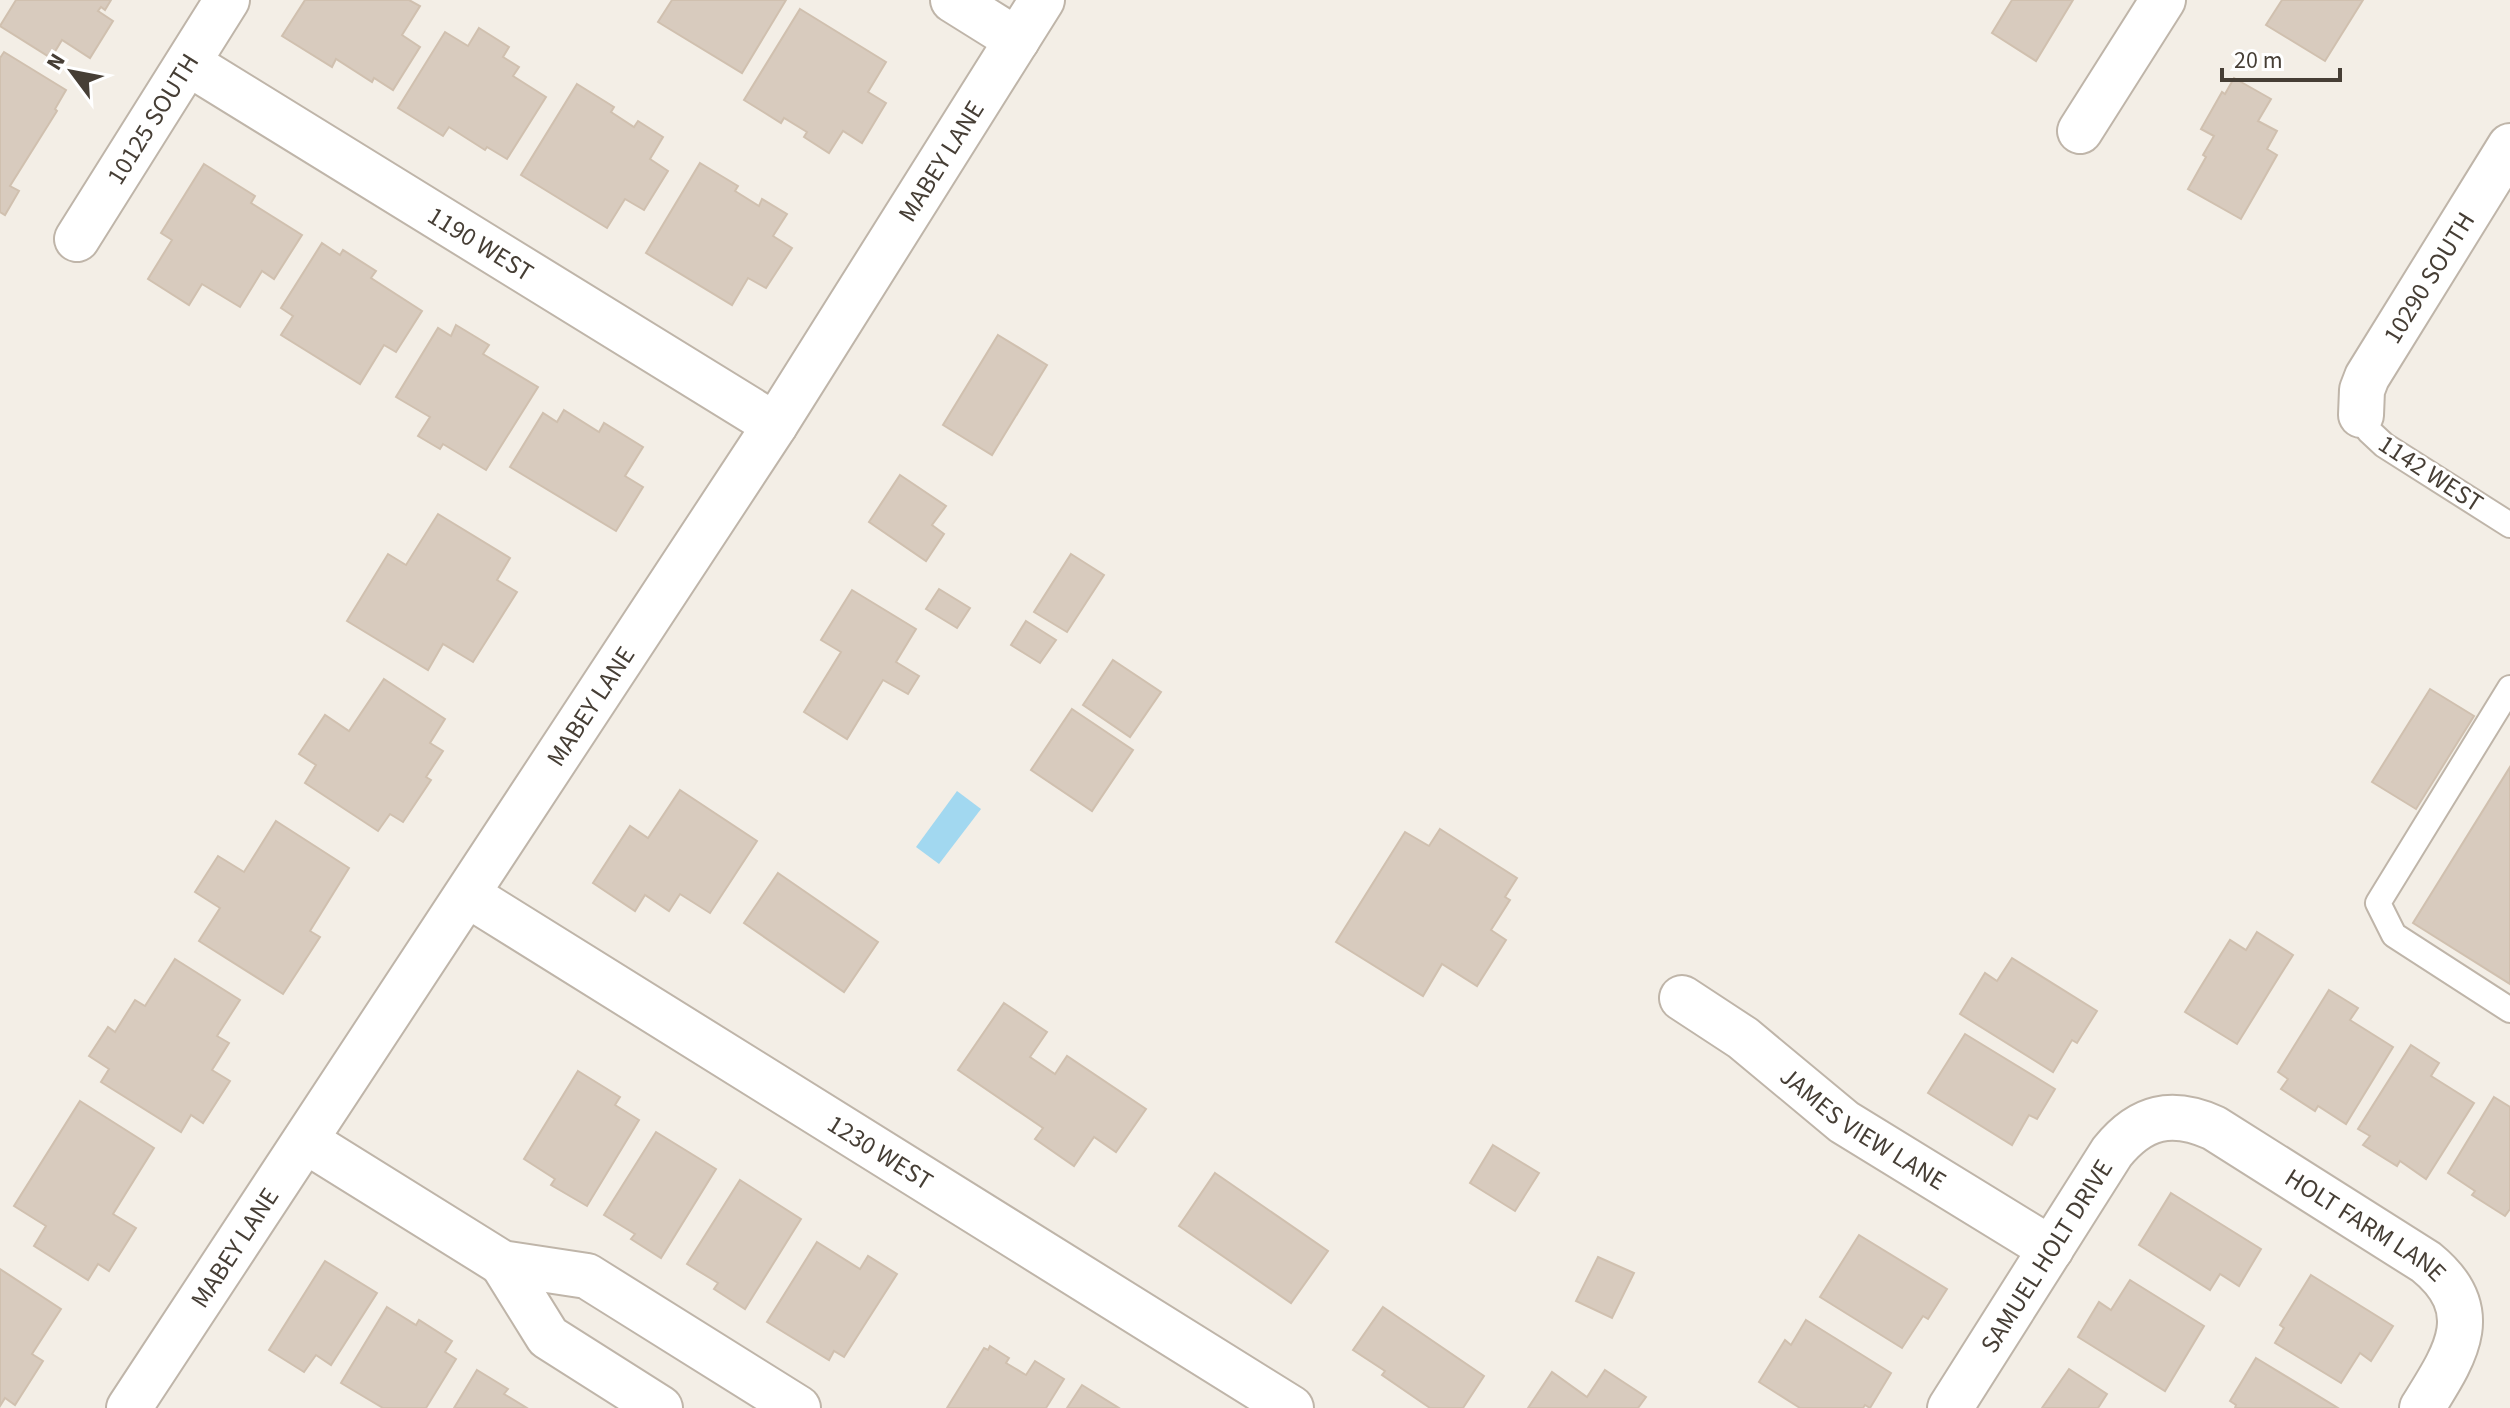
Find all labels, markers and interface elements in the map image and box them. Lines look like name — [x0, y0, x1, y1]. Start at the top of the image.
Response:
north arrow — [32, 32, 112, 112]
scale bar — [2222, 32, 2340, 82]
text: 20 m — [2234, 43, 2283, 78]
street label: 10125 SOUTH — [98, 46, 208, 192]
text: N — [38, 47, 73, 77]
street label: MABEY LANE — [889, 93, 993, 229]
street label: 1190 WEST — [420, 197, 541, 291]
street label: 10290 SOUTH — [2374, 205, 2484, 351]
street label: 1142 WEST — [2371, 426, 2490, 521]
street label: MABEY LANE — [538, 639, 644, 774]
street label: JAMES VIEW LANE — [1772, 1058, 1953, 1200]
street label: 1230 WEST — [820, 1105, 940, 1200]
street label: SAMUEL HOLT DRIVE — [1971, 1152, 2122, 1360]
street label: HOLT FARM LANE — [2278, 1160, 2455, 1290]
street label: MABEY LANE — [182, 1180, 288, 1315]

